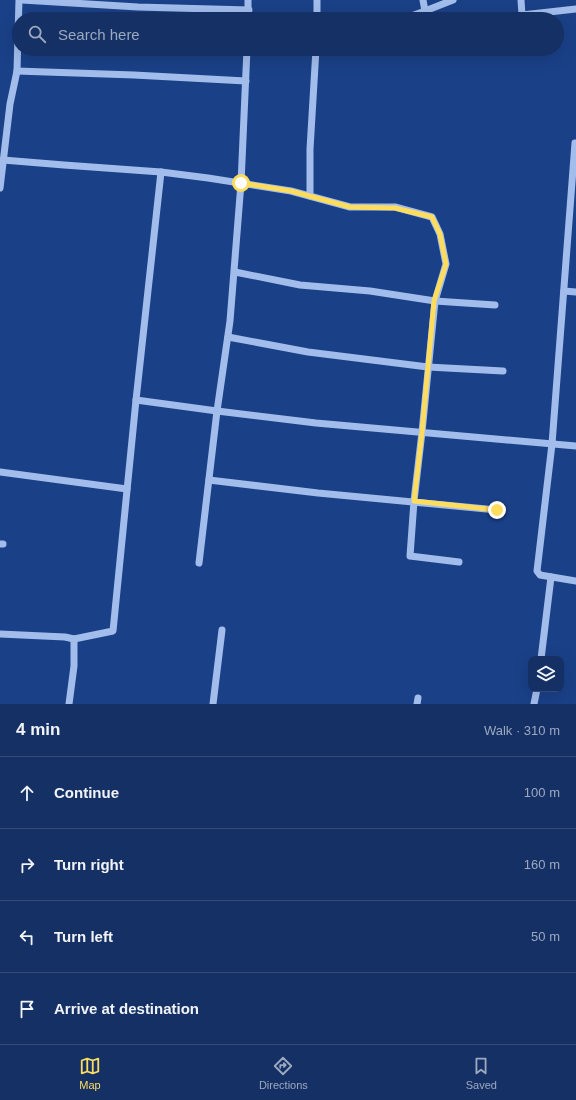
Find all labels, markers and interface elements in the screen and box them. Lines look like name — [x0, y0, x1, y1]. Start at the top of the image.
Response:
search box — [12, 12, 564, 56]
icon: search — [26, 23, 48, 45]
text: Search here — [58, 26, 140, 43]
route start — [232, 174, 250, 192]
route end — [488, 501, 506, 519]
map controls — [528, 656, 564, 692]
button: layers — [528, 656, 564, 692]
text: 4 min — [16, 720, 60, 739]
text: Walk · 310 m — [484, 723, 560, 738]
icon: ahead — [16, 782, 38, 804]
text: Continue — [54, 784, 119, 801]
text: 100 m — [524, 785, 560, 800]
icon: right — [16, 854, 38, 876]
text: Turn right — [54, 856, 124, 873]
text: 160 m — [524, 857, 560, 872]
icon: left — [16, 926, 38, 948]
text: Turn left — [54, 928, 113, 945]
text: 50 m — [531, 929, 560, 944]
icon: arrive — [16, 998, 38, 1020]
text: Arrive at destination — [54, 1000, 199, 1017]
tab: Map — [79, 1055, 101, 1091]
tab: Directions — [259, 1055, 308, 1091]
tab: Saved — [466, 1055, 497, 1091]

